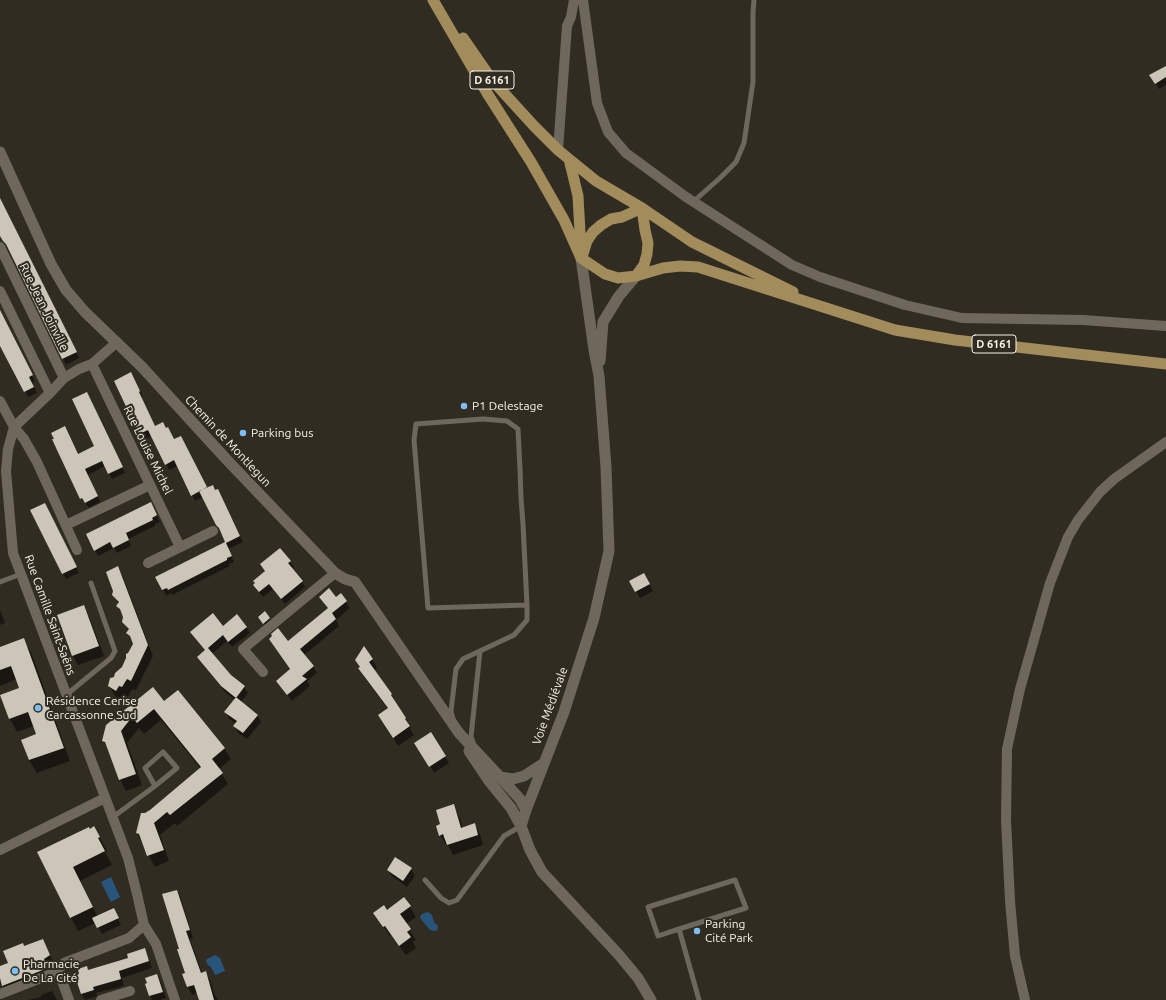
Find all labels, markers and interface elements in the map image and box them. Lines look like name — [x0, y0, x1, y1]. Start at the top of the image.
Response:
road number: D 6161 — [470, 71, 514, 89]
street label: Rue Jean Joinville — [16, 261, 72, 353]
road number: D 6161 — [972, 335, 1016, 353]
street label: Chemin de Montlegun — [182, 392, 274, 490]
place label: P1 Delestage — [472, 399, 543, 413]
marker: P1 Delestage — [459, 401, 469, 411]
street label: Rue Louise Michel — [120, 403, 176, 497]
place label: Parking bus — [251, 426, 313, 440]
marker: Parking bus — [238, 428, 248, 438]
street label: Rue Camille Saint-Saëns — [21, 553, 79, 677]
street label: Voie Médiévale — [529, 665, 571, 747]
place label: Résidence Cerise Carcassonne Sud — [46, 694, 137, 722]
marker: Résidence Cerise Carcassonne Sud — [33, 703, 43, 713]
place label: Parking Cité Park — [705, 917, 753, 945]
marker: Parking Cité Park — [692, 926, 702, 936]
place label: Pharmacie De La Cité — [23, 957, 79, 985]
marker: Pharmacie De La Cité — [10, 966, 20, 976]

